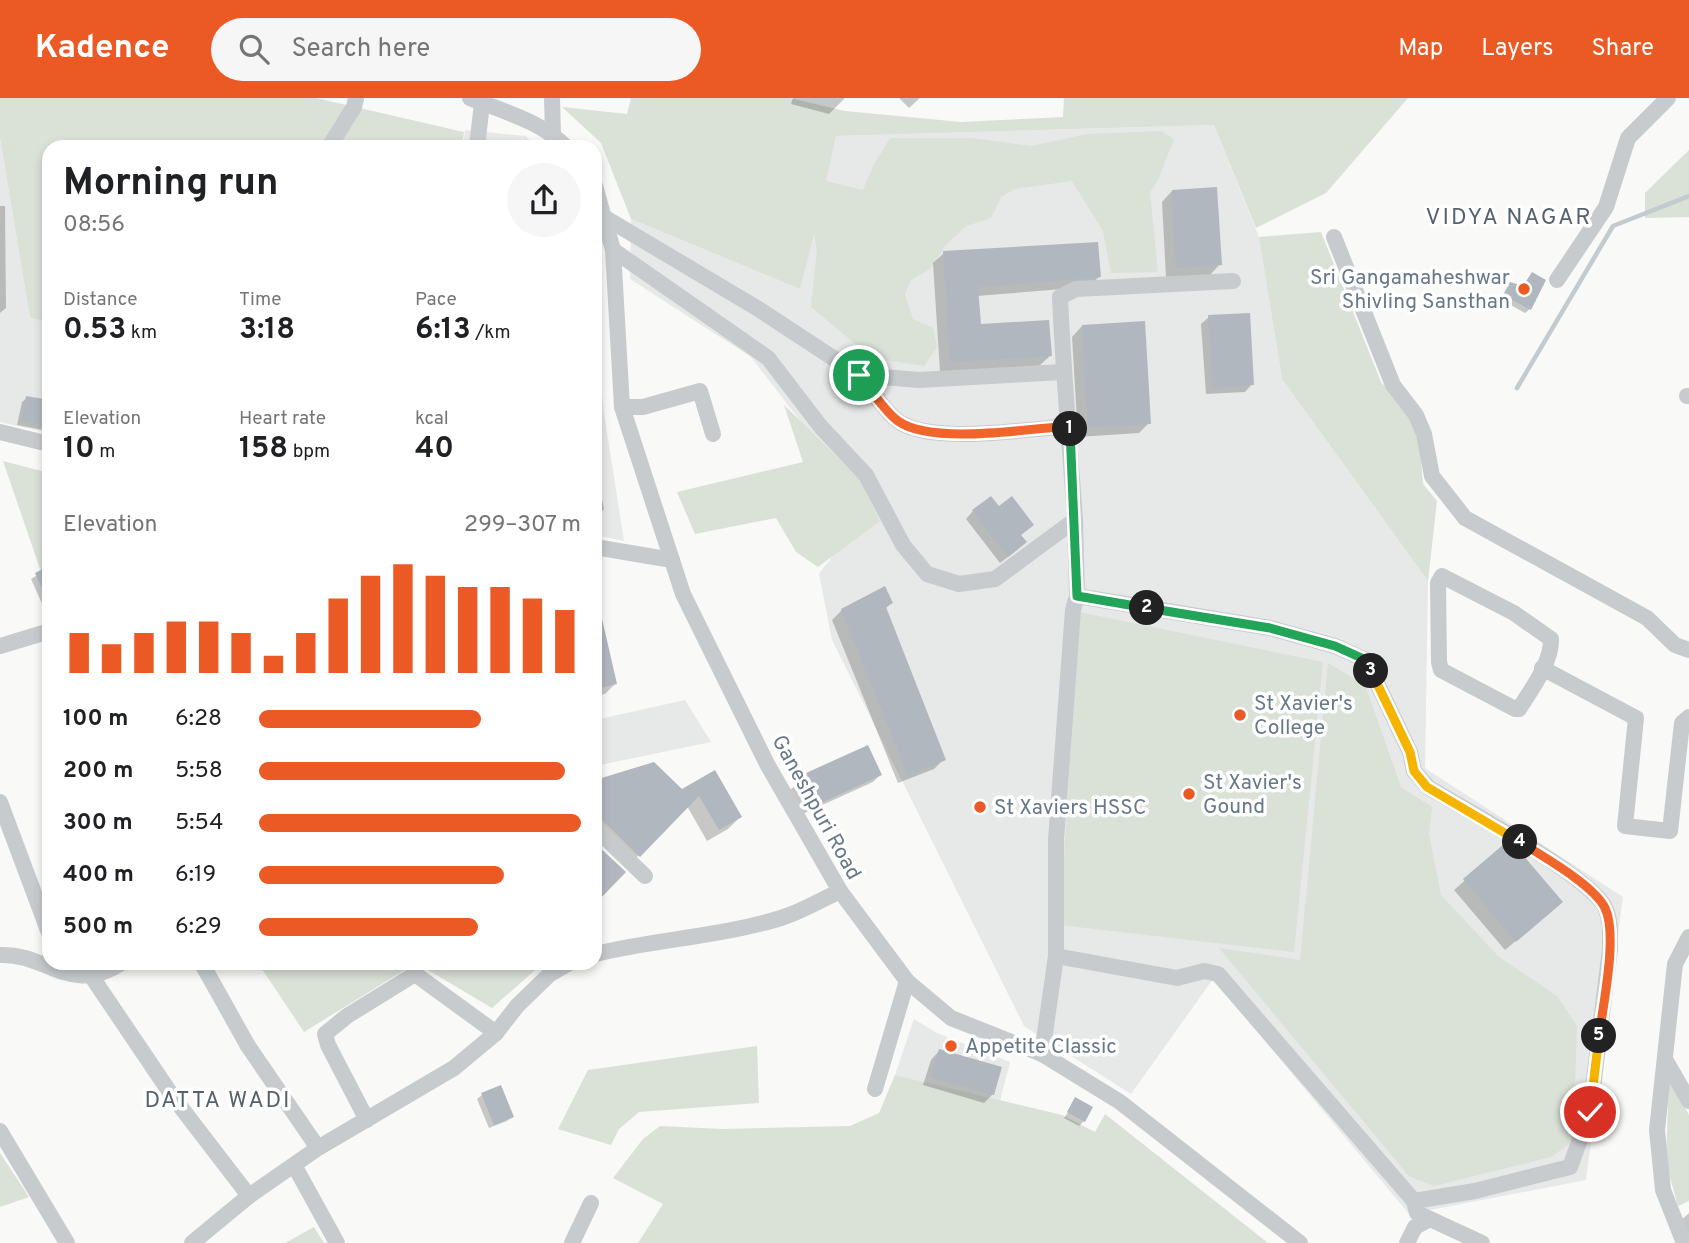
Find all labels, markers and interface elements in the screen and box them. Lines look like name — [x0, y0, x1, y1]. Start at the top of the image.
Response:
search box — [211, 18, 701, 81]
text: Kadence — [35, 28, 169, 70]
icon: search — [235, 30, 273, 68]
text: Search here — [291, 33, 430, 66]
text: Map — [1398, 34, 1443, 64]
text: Layers — [1481, 34, 1553, 64]
text: Share — [1591, 34, 1654, 64]
text: Morning run — [63, 160, 279, 209]
button: share — [507, 163, 581, 237]
district label: VIDYA NAGAR — [1426, 204, 1592, 233]
text: 08:56 — [63, 211, 125, 240]
place label: Sri Gangamaheshwar Shivling Sansthan — [1310, 265, 1510, 316]
marker: Sri Gangamaheshwar Shivling Sansthan — [1516, 281, 1532, 297]
text: Distance — [63, 288, 138, 312]
text: Time — [239, 288, 282, 312]
text: Pace — [415, 288, 457, 312]
text: 0.53 — [63, 312, 126, 349]
text: 3:18 — [239, 312, 295, 349]
text: 6:13 — [415, 312, 471, 349]
text: km — [126, 321, 157, 345]
text: /km — [471, 321, 511, 345]
pin — [829, 345, 889, 405]
icon: arrive — [840, 356, 878, 394]
text: Elevation — [63, 407, 141, 431]
text: Heart rate — [239, 407, 326, 431]
text: kcal — [415, 407, 449, 431]
pin: 1 — [1052, 412, 1088, 446]
text: 1 — [1066, 416, 1073, 440]
text: 10 — [63, 431, 95, 468]
text: 158 — [239, 431, 288, 468]
text: 40 — [415, 431, 454, 468]
text: m — [95, 440, 115, 464]
text: bpm — [288, 440, 330, 464]
text: Elevation — [63, 511, 158, 540]
text: 299–307 m — [464, 511, 581, 540]
pin: 2 — [1130, 590, 1164, 626]
text: 2 — [1141, 595, 1152, 619]
pin: 3 — [1354, 654, 1388, 688]
text: 3 — [1365, 658, 1376, 682]
place label: St Xavier's College — [1254, 691, 1353, 742]
text: 100 m — [63, 705, 128, 734]
text: 6:28 — [175, 705, 222, 734]
marker: St Xavier's College — [1232, 707, 1248, 723]
street label: Ganeshpuri Road — [765, 730, 867, 885]
text: 200 m — [63, 757, 133, 786]
text: 5:58 — [175, 757, 223, 786]
place label: St Xavier's Gound — [1203, 770, 1302, 821]
marker: St Xavier's Gound — [1181, 786, 1197, 802]
place label: St Xaviers HSSC — [994, 795, 1146, 822]
marker: St Xaviers HSSC — [972, 799, 988, 815]
text: 300 m — [63, 809, 133, 838]
text: 5:54 — [175, 809, 223, 838]
pin: 4 — [1502, 824, 1538, 860]
text: 4 — [1513, 829, 1526, 853]
text: 400 m — [63, 861, 134, 890]
text: 6:19 — [175, 861, 216, 890]
text: 500 m — [63, 913, 133, 942]
text: 6:29 — [175, 913, 222, 942]
pin: 5 — [1582, 1018, 1616, 1054]
text: 5 — [1593, 1023, 1604, 1047]
place label: Appetite Classic — [965, 1034, 1117, 1061]
marker: Appetite Classic — [943, 1038, 959, 1054]
pin — [1560, 1082, 1620, 1142]
district label: DATTA WADI — [144, 1087, 292, 1116]
icon: check — [1571, 1093, 1609, 1131]

